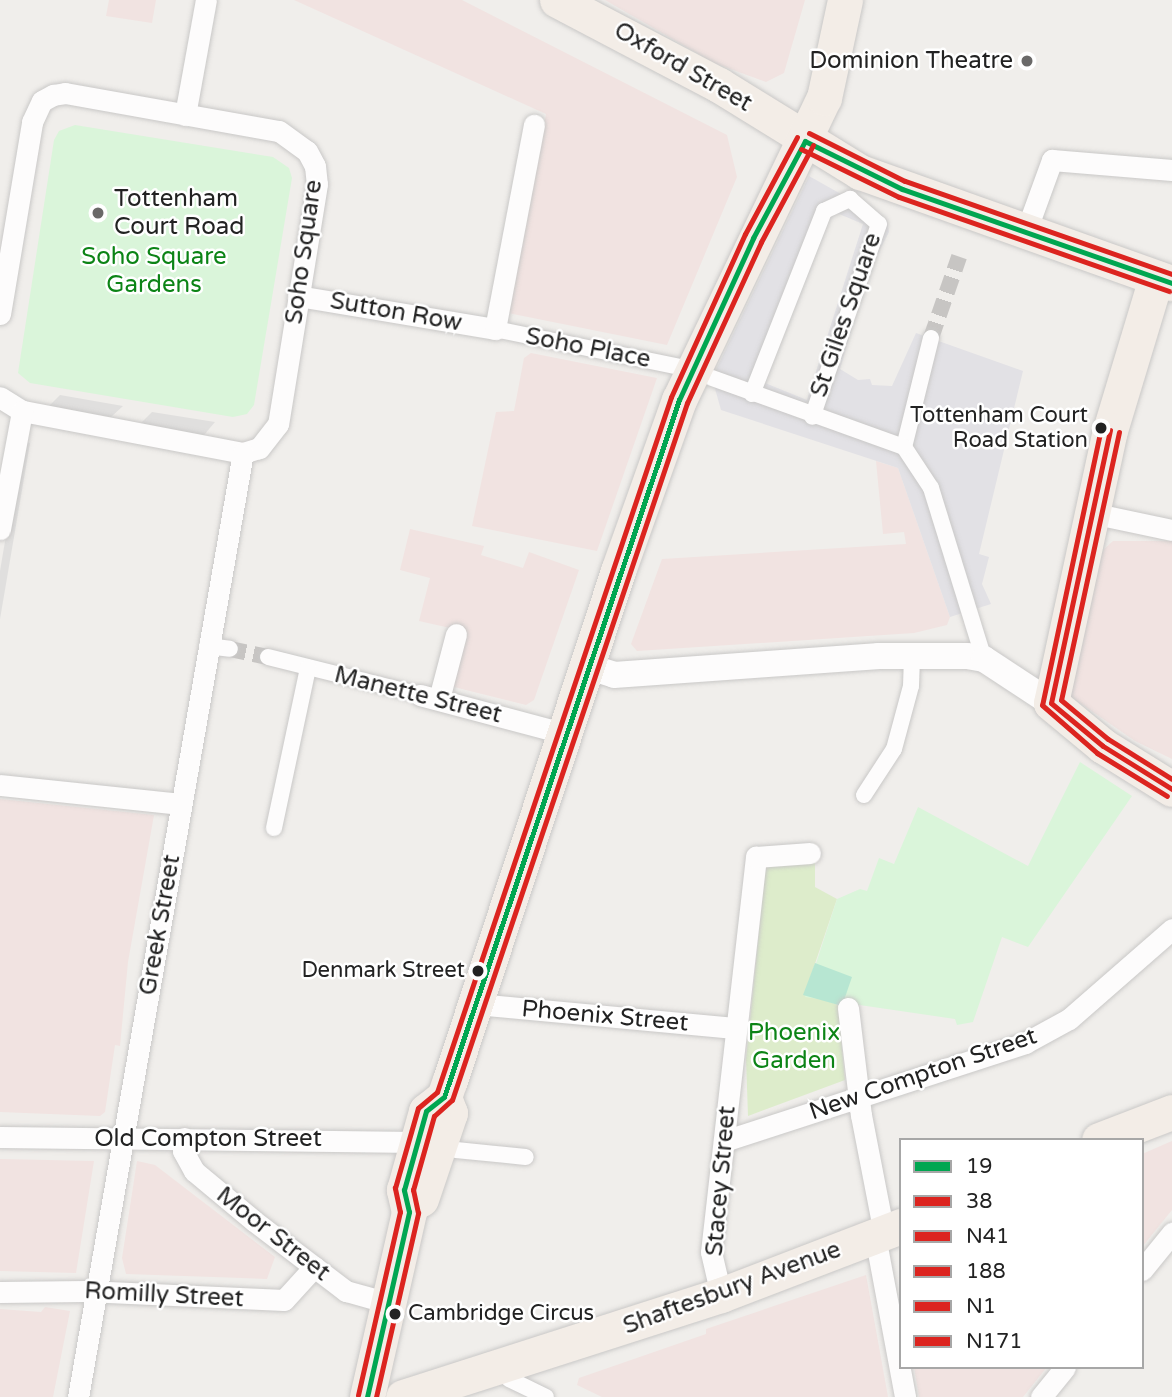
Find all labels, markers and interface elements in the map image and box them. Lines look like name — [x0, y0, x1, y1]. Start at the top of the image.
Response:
street label: Oxford Street — [609, 16, 757, 118]
place label: Dominion Theatre — [809, 47, 1013, 75]
marker: Dominion Theatre — [1019, 53, 1035, 69]
street label: Soho Square — [280, 178, 328, 326]
place label: Tottenham Court Road — [114, 185, 244, 241]
marker: Tottenham Court Road — [88, 203, 108, 223]
street label: St Giles Square — [804, 229, 888, 401]
park label: Soho Square Gardens — [81, 243, 227, 299]
street label: Sutton Row — [328, 286, 464, 338]
street label: Soho Place — [523, 322, 653, 374]
place label: Tottenham Court Road Station — [910, 402, 1088, 453]
marker: Tottenham Court Road Station — [1094, 421, 1108, 435]
street label: Manette Street — [331, 660, 505, 730]
street label: Greek Street — [133, 853, 187, 997]
place label: Denmark Street — [301, 958, 465, 984]
marker: Denmark Street — [471, 964, 485, 978]
street label: Phoenix Street — [520, 994, 690, 1038]
park label: Phoenix Garden — [748, 1019, 840, 1075]
street label: New Compton Street — [805, 1022, 1041, 1126]
street label: Stacey Street — [700, 1105, 742, 1257]
street label: Old Compton Street — [94, 1125, 322, 1153]
legend — [899, 1138, 1144, 1369]
text: 19 — [966, 1154, 992, 1179]
street label: Moor Street — [211, 1181, 335, 1287]
text: 38 — [966, 1189, 992, 1214]
text: N41 — [966, 1224, 1009, 1249]
street label: Shaftesbury Avenue — [619, 1235, 845, 1341]
text: 188 — [966, 1259, 1006, 1284]
street label: Romilly Street — [84, 1276, 244, 1314]
text: N1 — [966, 1294, 996, 1319]
place label: Cambridge Circus — [408, 1301, 594, 1327]
marker: Cambridge Circus — [388, 1307, 402, 1321]
text: N171 — [966, 1329, 1022, 1354]

